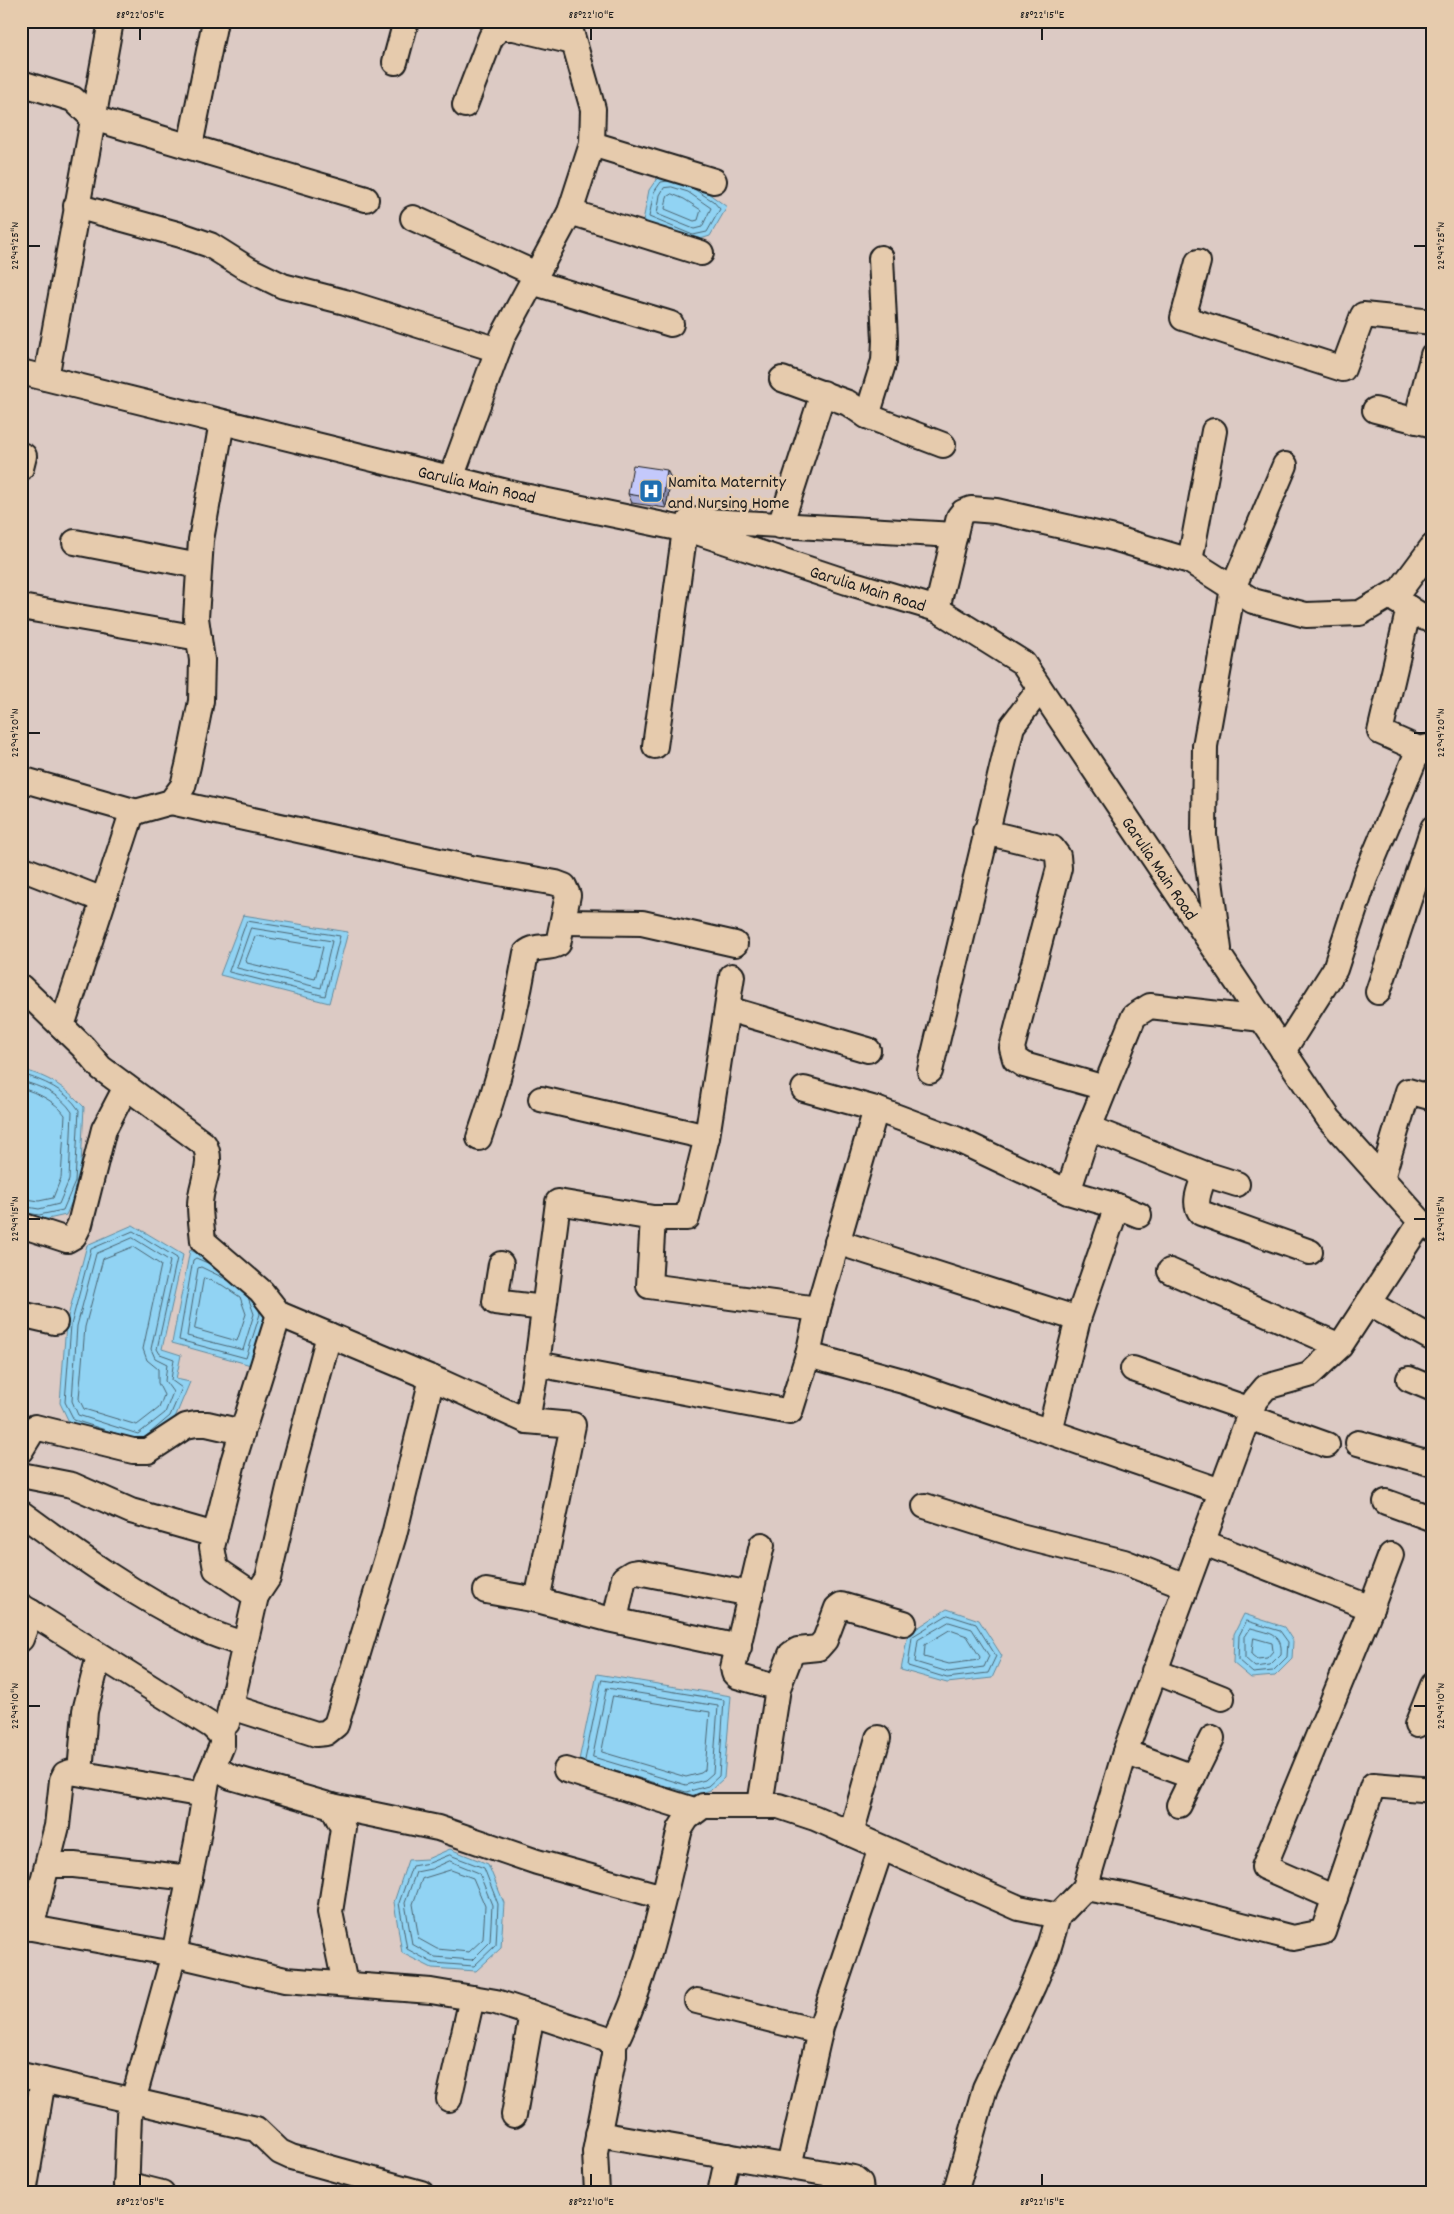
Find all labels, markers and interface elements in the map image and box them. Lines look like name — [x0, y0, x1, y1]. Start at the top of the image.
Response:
text: 88°22'05"E — [116, 7, 165, 24]
text: 88°22'10"E — [568, 7, 614, 24]
text: 88°22'15"E — [1020, 7, 1065, 24]
text: 22°49'25"N — [7, 222, 24, 270]
text: 22°49'25"N — [1433, 222, 1450, 270]
street label: Garulia Main Road — [415, 461, 538, 512]
place label: Namita Maternity and Nursing Home — [668, 471, 789, 517]
hospital icon: Namita Maternity and Nursing Home — [638, 478, 664, 504]
street label: Garulia Main Road — [806, 561, 929, 620]
text: 22°49'20"N — [7, 708, 24, 758]
text: 22°49'20"N — [1433, 708, 1450, 758]
street label: Garulia Main Road — [1114, 812, 1202, 926]
text: 22°49'15"N — [7, 1196, 24, 1242]
text: 22°49'15"N — [1433, 1196, 1450, 1242]
text: 22°49'10"N — [7, 1683, 24, 1729]
text: 22°49'10"N — [1433, 1683, 1450, 1729]
text: 88°22'05"E — [116, 2194, 165, 2211]
text: 88°22'10"E — [568, 2194, 614, 2211]
text: 88°22'15"E — [1020, 2194, 1065, 2211]

